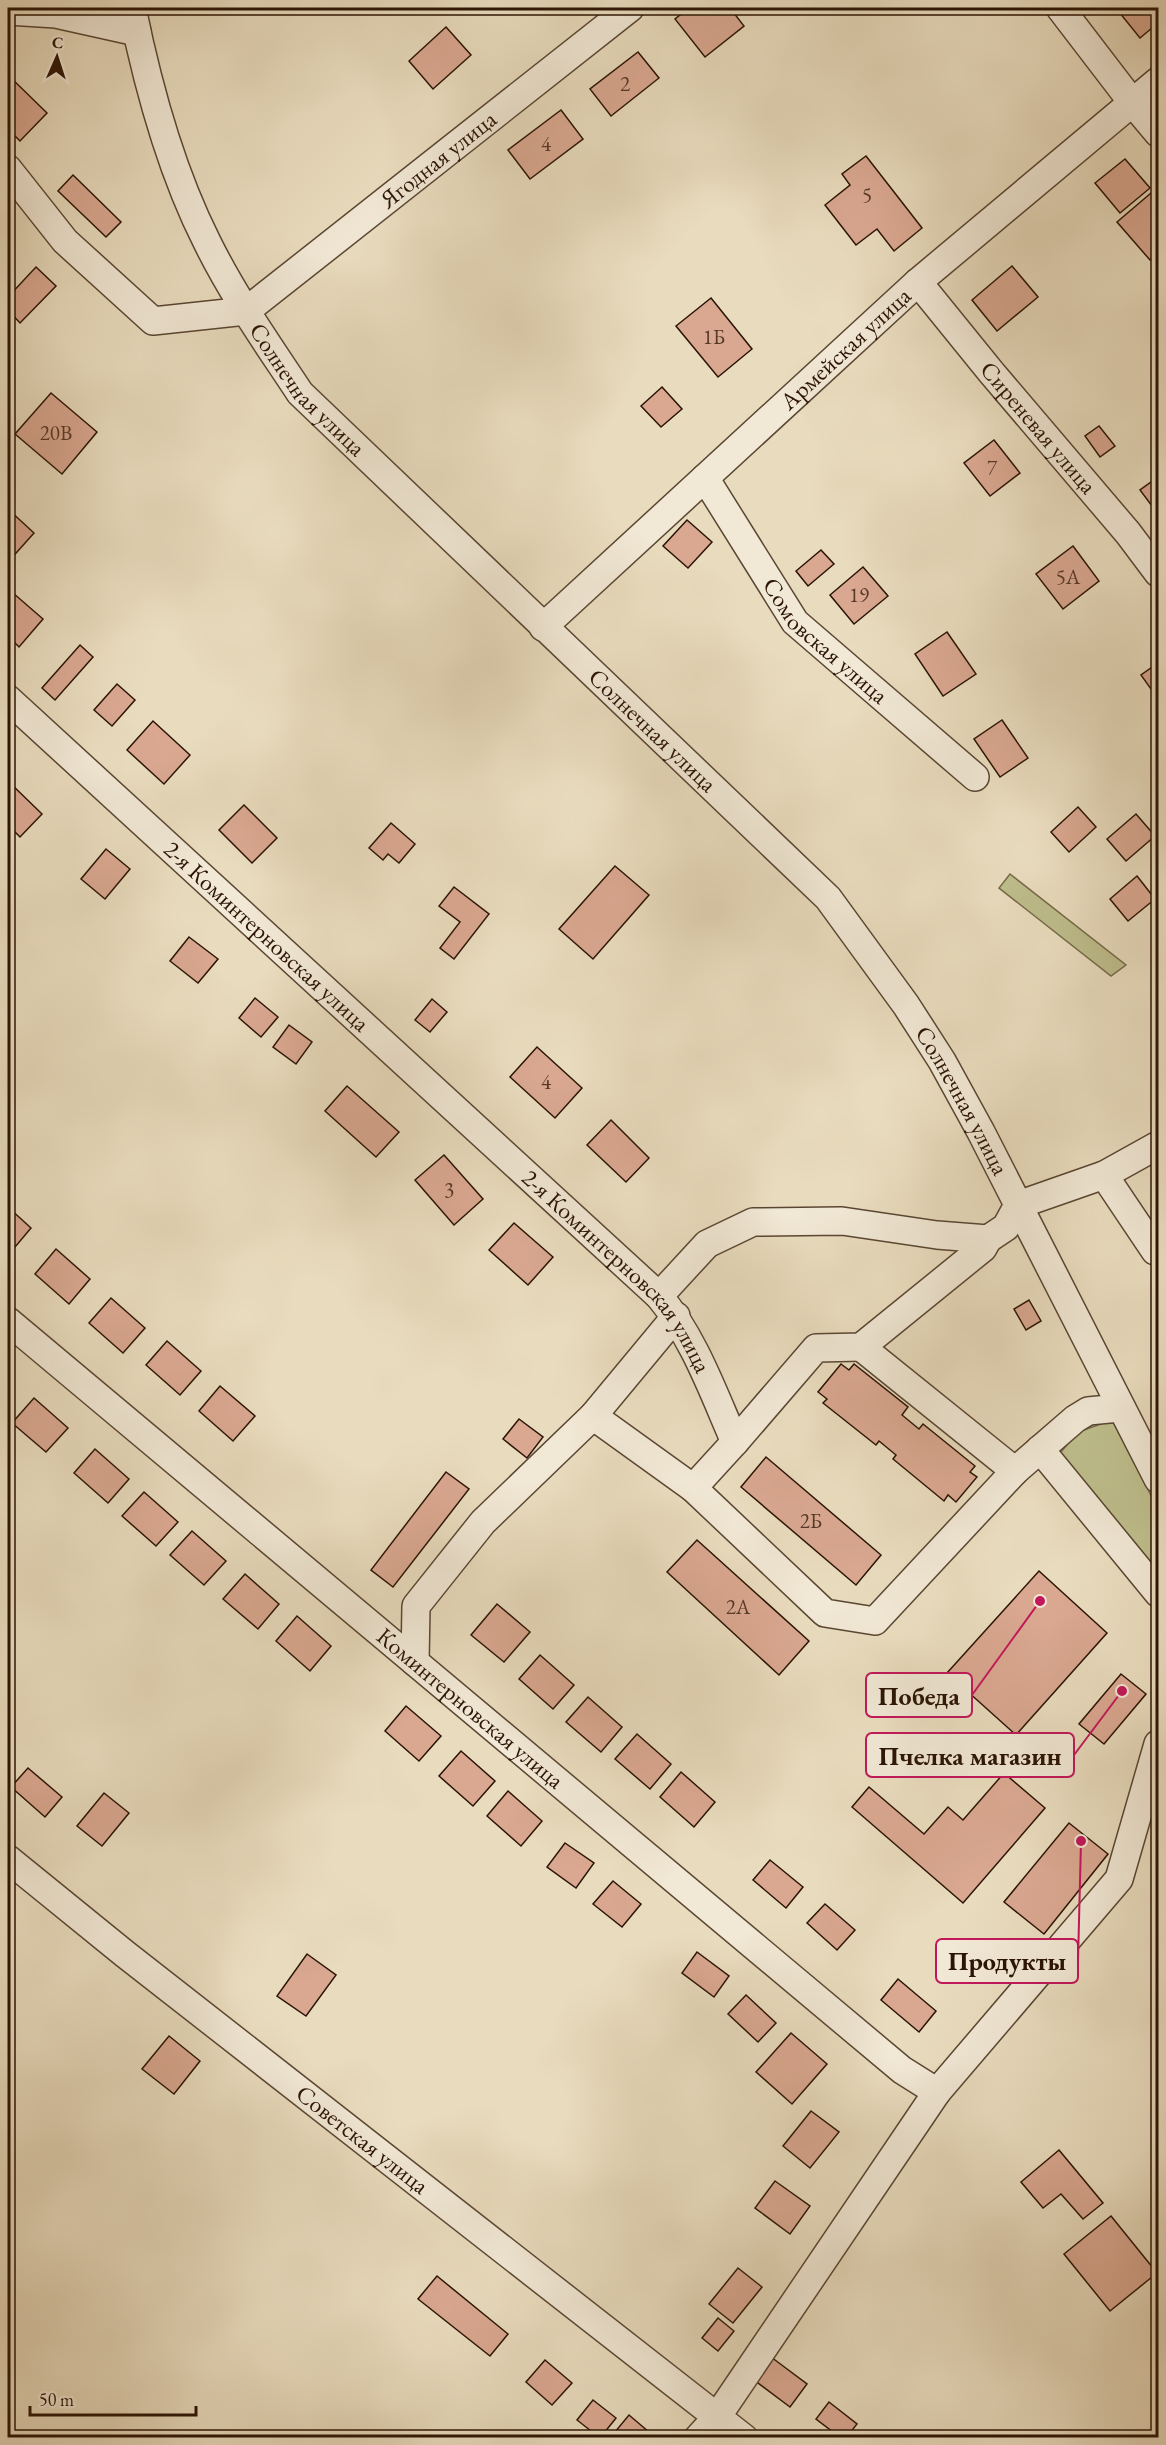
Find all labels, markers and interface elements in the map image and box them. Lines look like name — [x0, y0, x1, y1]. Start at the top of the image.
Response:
north arrow — [27, 27, 87, 87]
text: С — [52, 32, 64, 53]
house number: 2 — [620, 70, 630, 97]
street label: Ягодная улица — [372, 103, 503, 215]
house number: 4 — [541, 130, 552, 157]
house number: 5 — [862, 181, 872, 208]
street label: Армейская улица — [772, 280, 918, 417]
street label: Солнечная улица — [243, 317, 373, 463]
house number: 1Б — [703, 323, 725, 350]
street label: Сиреневая улица — [973, 355, 1104, 501]
house number: 20В — [40, 419, 72, 446]
house number: 7 — [987, 454, 998, 481]
house number: 5А — [1056, 563, 1081, 590]
street label: Сомовская улица — [756, 571, 895, 711]
house number: 19 — [849, 581, 869, 608]
street label: Солнечная улица — [582, 661, 724, 799]
street label: 2-я Коминтерновская улица — [157, 834, 377, 1038]
street label: Солнечная улица — [908, 1020, 1017, 1181]
house number: 4 — [541, 1068, 552, 1095]
street label: 2-я Коминтерновская улица — [516, 1162, 719, 1378]
house number: 3 — [444, 1176, 454, 1203]
house number: 2Б — [800, 1507, 822, 1534]
house number: 2А — [726, 1593, 751, 1620]
street label: Коминтерновская улица — [370, 1620, 571, 1796]
callout: Победа — [866, 1673, 972, 1717]
text: Победа — [878, 1679, 961, 1713]
callout: Пчелка магазин — [866, 1733, 1074, 1777]
text: Пчелка магазин — [878, 1739, 1062, 1773]
callout: Продукты — [936, 1939, 1078, 1983]
text: Продукты — [948, 1944, 1066, 1978]
street label: Советская улица — [290, 2078, 436, 2201]
scale bar — [30, 2379, 196, 2417]
text: 50 m — [39, 2388, 74, 2411]

